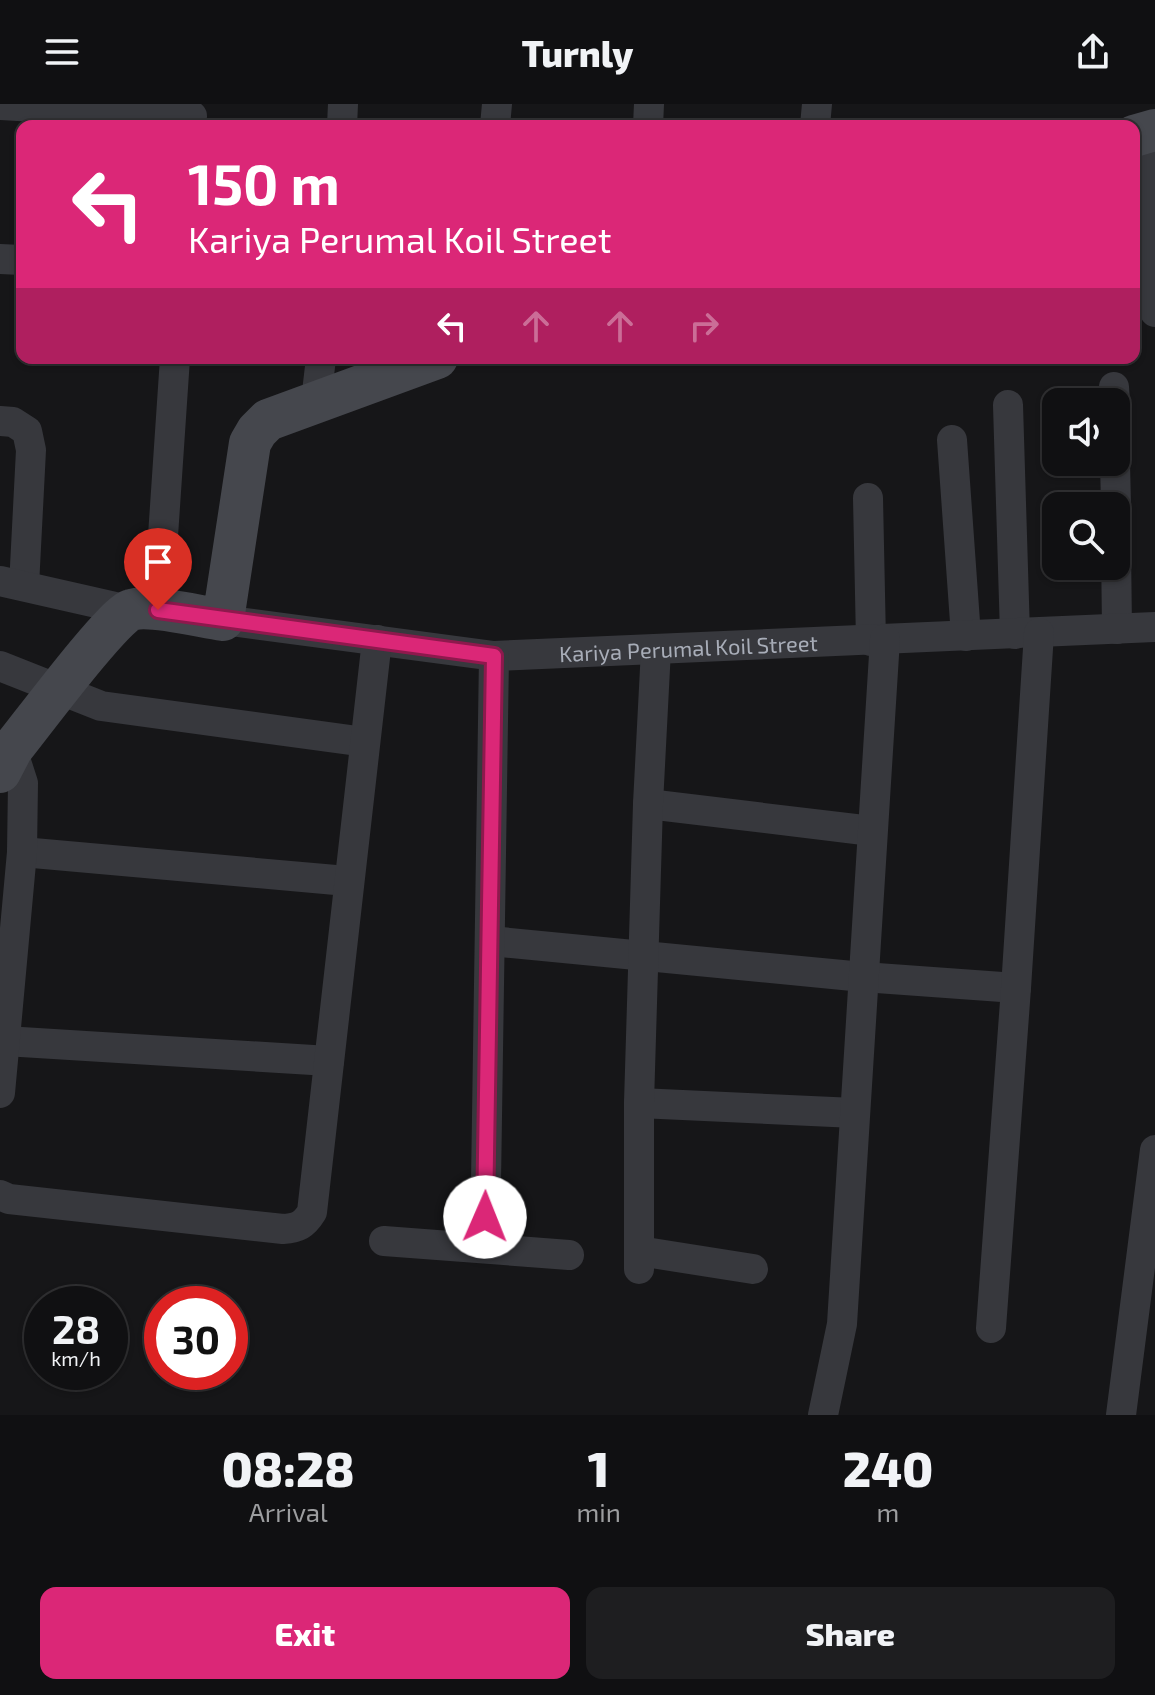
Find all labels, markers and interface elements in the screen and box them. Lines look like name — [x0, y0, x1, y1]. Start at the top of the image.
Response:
icon: menu — [40, 30, 84, 74]
icon: share — [1071, 30, 1115, 74]
text: Turnly — [522, 31, 633, 74]
text: 150 m — [188, 149, 340, 216]
icon: left — [56, 152, 160, 256]
text: Kariya Perumal Koil Street — [188, 217, 612, 260]
icon: left — [430, 304, 474, 348]
icon: ahead — [514, 304, 558, 348]
icon: ahead — [598, 304, 642, 348]
icon: right — [682, 304, 726, 348]
map controls — [1042, 388, 1130, 580]
button: sound — [1042, 388, 1130, 476]
button: search — [1042, 492, 1130, 580]
pin — [124, 528, 192, 610]
icon: arrive — [136, 540, 180, 584]
street label: Kariya Perumal Koil Street — [558, 629, 818, 666]
position arrow — [443, 1175, 527, 1259]
speed limit sign: 30 — [144, 1286, 248, 1390]
text: 28 — [52, 1304, 100, 1352]
text: km/h — [51, 1346, 101, 1370]
text: 08:28 — [222, 1439, 355, 1497]
text: 1 — [588, 1439, 610, 1497]
text: 240 — [843, 1439, 933, 1497]
text: Arrival — [249, 1496, 328, 1527]
text: min — [577, 1496, 621, 1527]
text: m — [877, 1496, 899, 1527]
button: Exit — [40, 1587, 570, 1679]
button: Share — [586, 1587, 1115, 1679]

